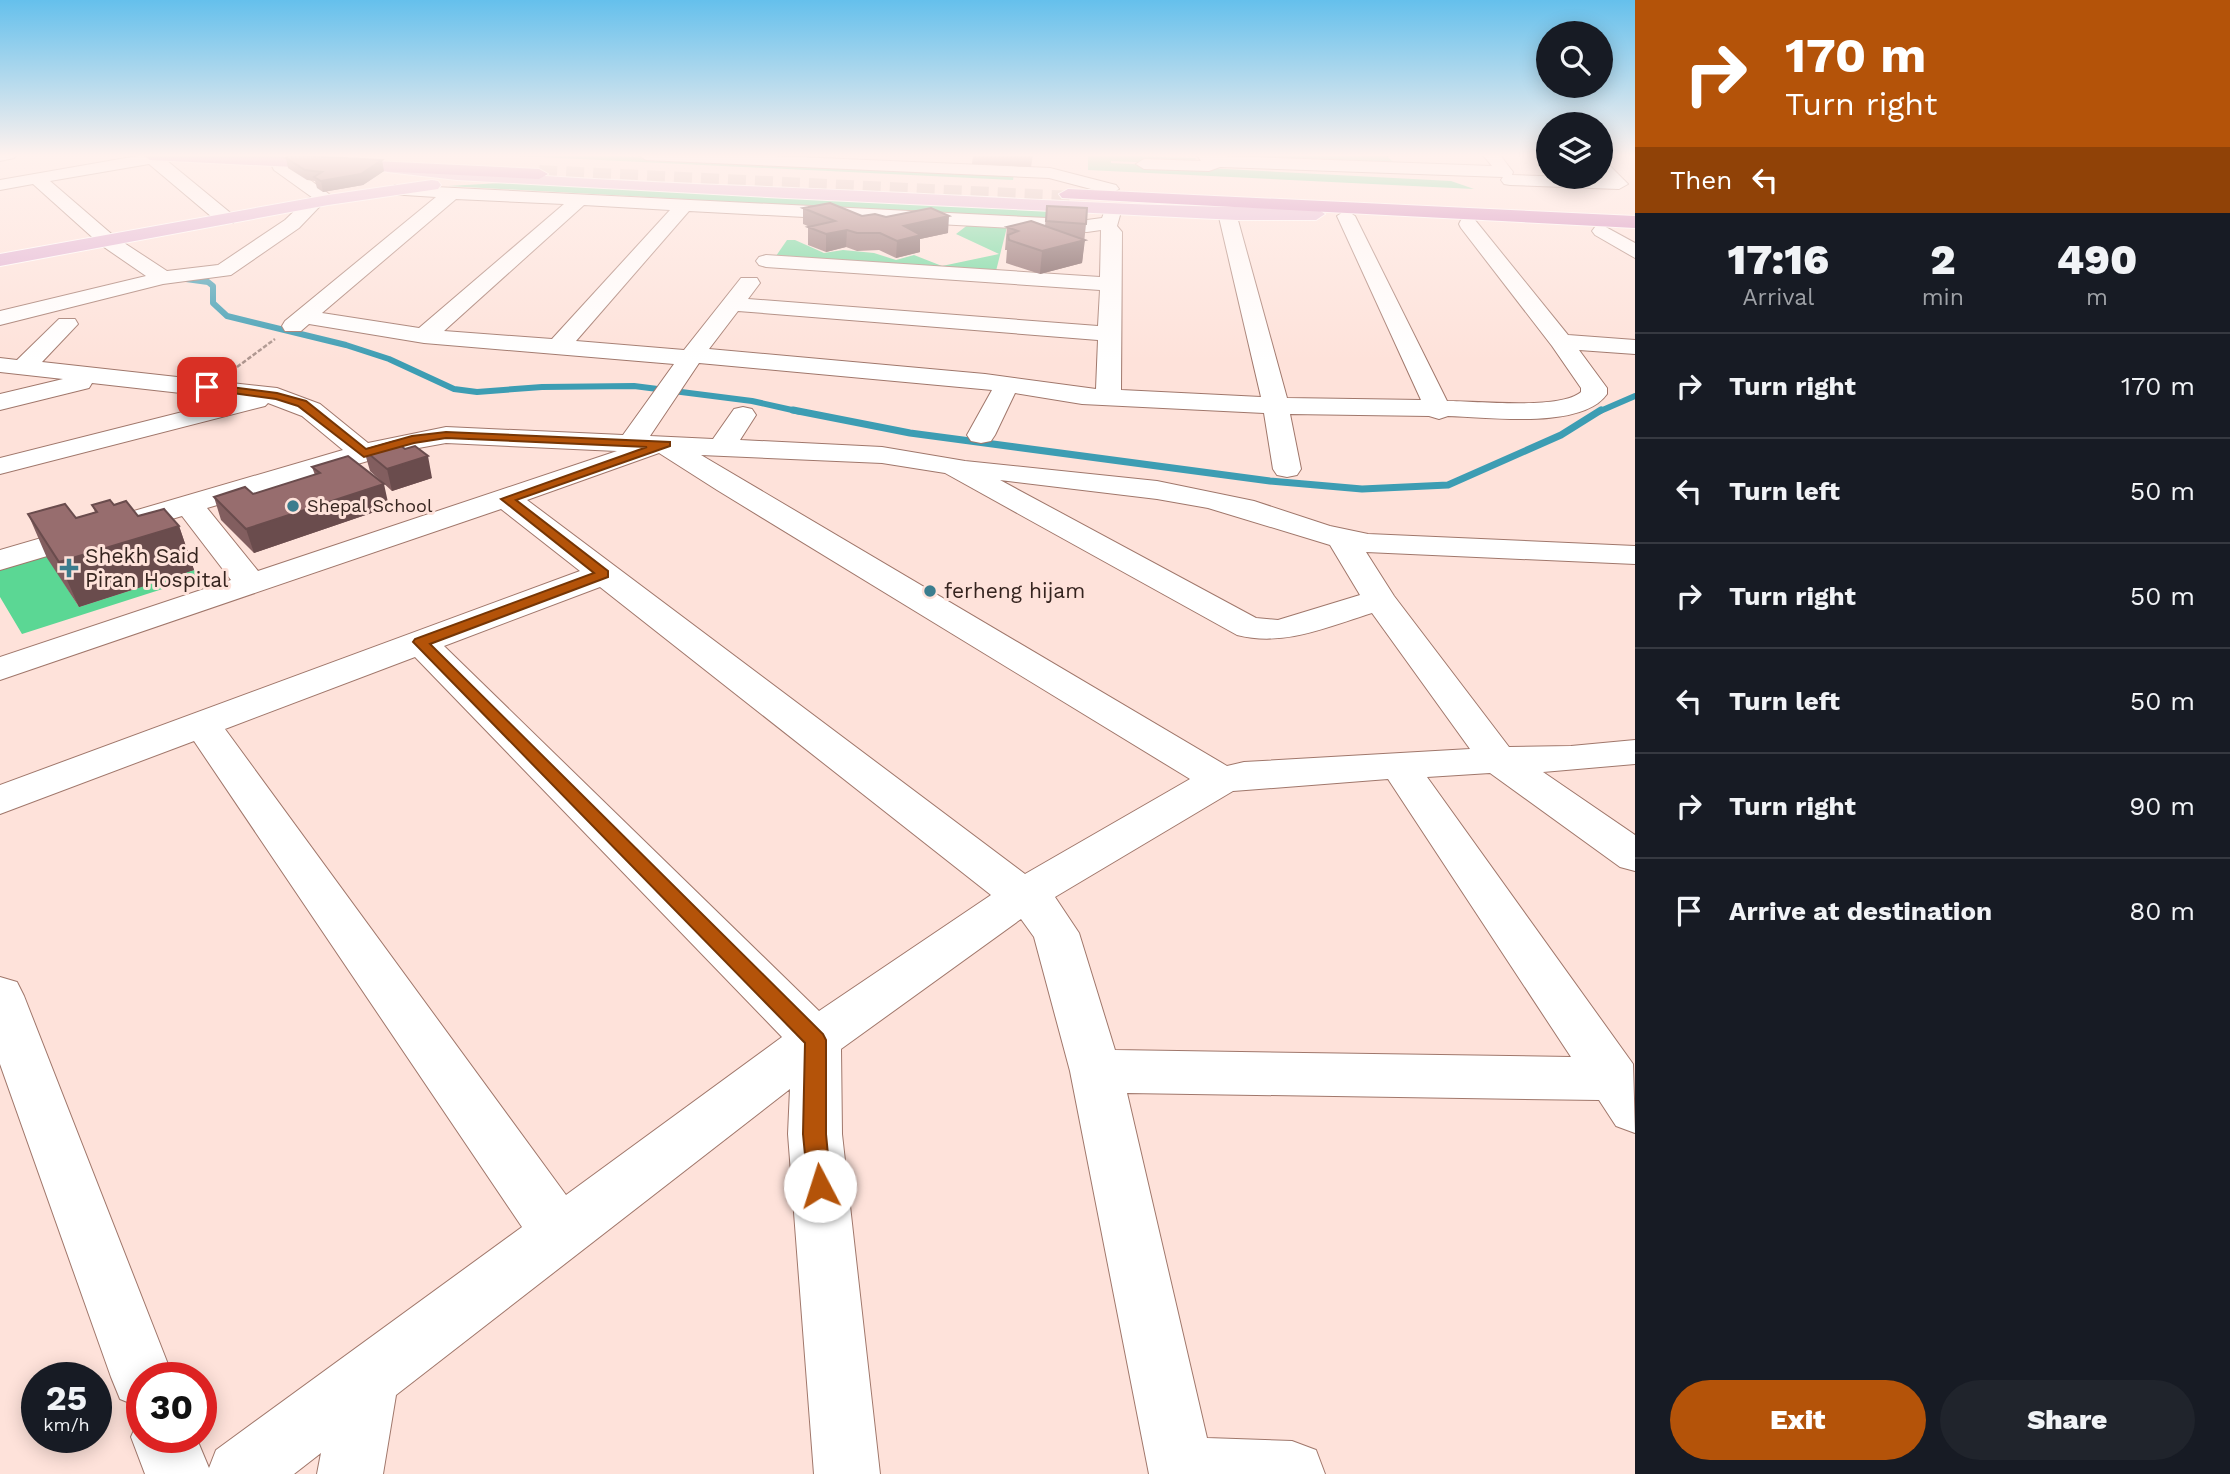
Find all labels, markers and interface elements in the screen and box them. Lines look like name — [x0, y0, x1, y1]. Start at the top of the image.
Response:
map controls — [1536, 21, 1613, 189]
button: search — [1536, 21, 1613, 98]
text: 170 m — [1785, 26, 1926, 84]
icon: right — [1670, 28, 1761, 119]
text: Turn right — [1785, 85, 1937, 123]
button: layers — [1536, 112, 1613, 189]
icon: left — [1746, 161, 1784, 199]
text: Then — [1670, 165, 1732, 195]
text: 17:16 — [1728, 235, 1829, 284]
text: 2 — [1930, 235, 1955, 284]
text: 490 — [2056, 235, 2137, 284]
text: Arrival — [1742, 284, 1814, 311]
text: min — [1922, 284, 1964, 311]
text: m — [2086, 284, 2108, 311]
pin — [177, 357, 237, 417]
icon: right — [1670, 367, 1708, 405]
icon: arrive — [188, 368, 226, 406]
text: Turn right — [1729, 371, 1856, 401]
text: 170 m — [2121, 371, 2195, 401]
icon: left — [1670, 472, 1708, 510]
text: Turn left — [1729, 476, 1840, 506]
text: 50 m — [2130, 476, 2195, 506]
place label: Shepal School — [307, 495, 433, 516]
marker: Shepal School — [285, 498, 301, 514]
place label: Shekh Said Piran Hospital — [85, 543, 229, 592]
marker: Shekh Said Piran Hospital — [59, 558, 79, 578]
icon: right — [1670, 577, 1708, 615]
place label: ferheng hijam — [944, 578, 1085, 603]
text: Turn right — [1729, 581, 1856, 611]
text: 50 m — [2130, 581, 2195, 611]
marker: ferheng hijam — [922, 583, 938, 599]
icon: left — [1670, 682, 1708, 720]
text: Turn left — [1729, 686, 1840, 716]
text: 50 m — [2130, 686, 2195, 716]
icon: right — [1670, 787, 1708, 825]
text: Turn right — [1729, 791, 1856, 821]
text: 90 m — [2129, 791, 2195, 821]
icon: arrive — [1670, 892, 1708, 930]
text: Arrive at destination — [1729, 896, 1992, 926]
text: 80 m — [2129, 896, 2195, 926]
position arrow — [783, 1149, 857, 1223]
speed limit sign: 30 — [126, 1362, 217, 1453]
text: 25 — [46, 1377, 87, 1419]
button: Exit — [1670, 1380, 1926, 1460]
button: Share — [1940, 1380, 2195, 1460]
text: km/h — [43, 1414, 90, 1435]

